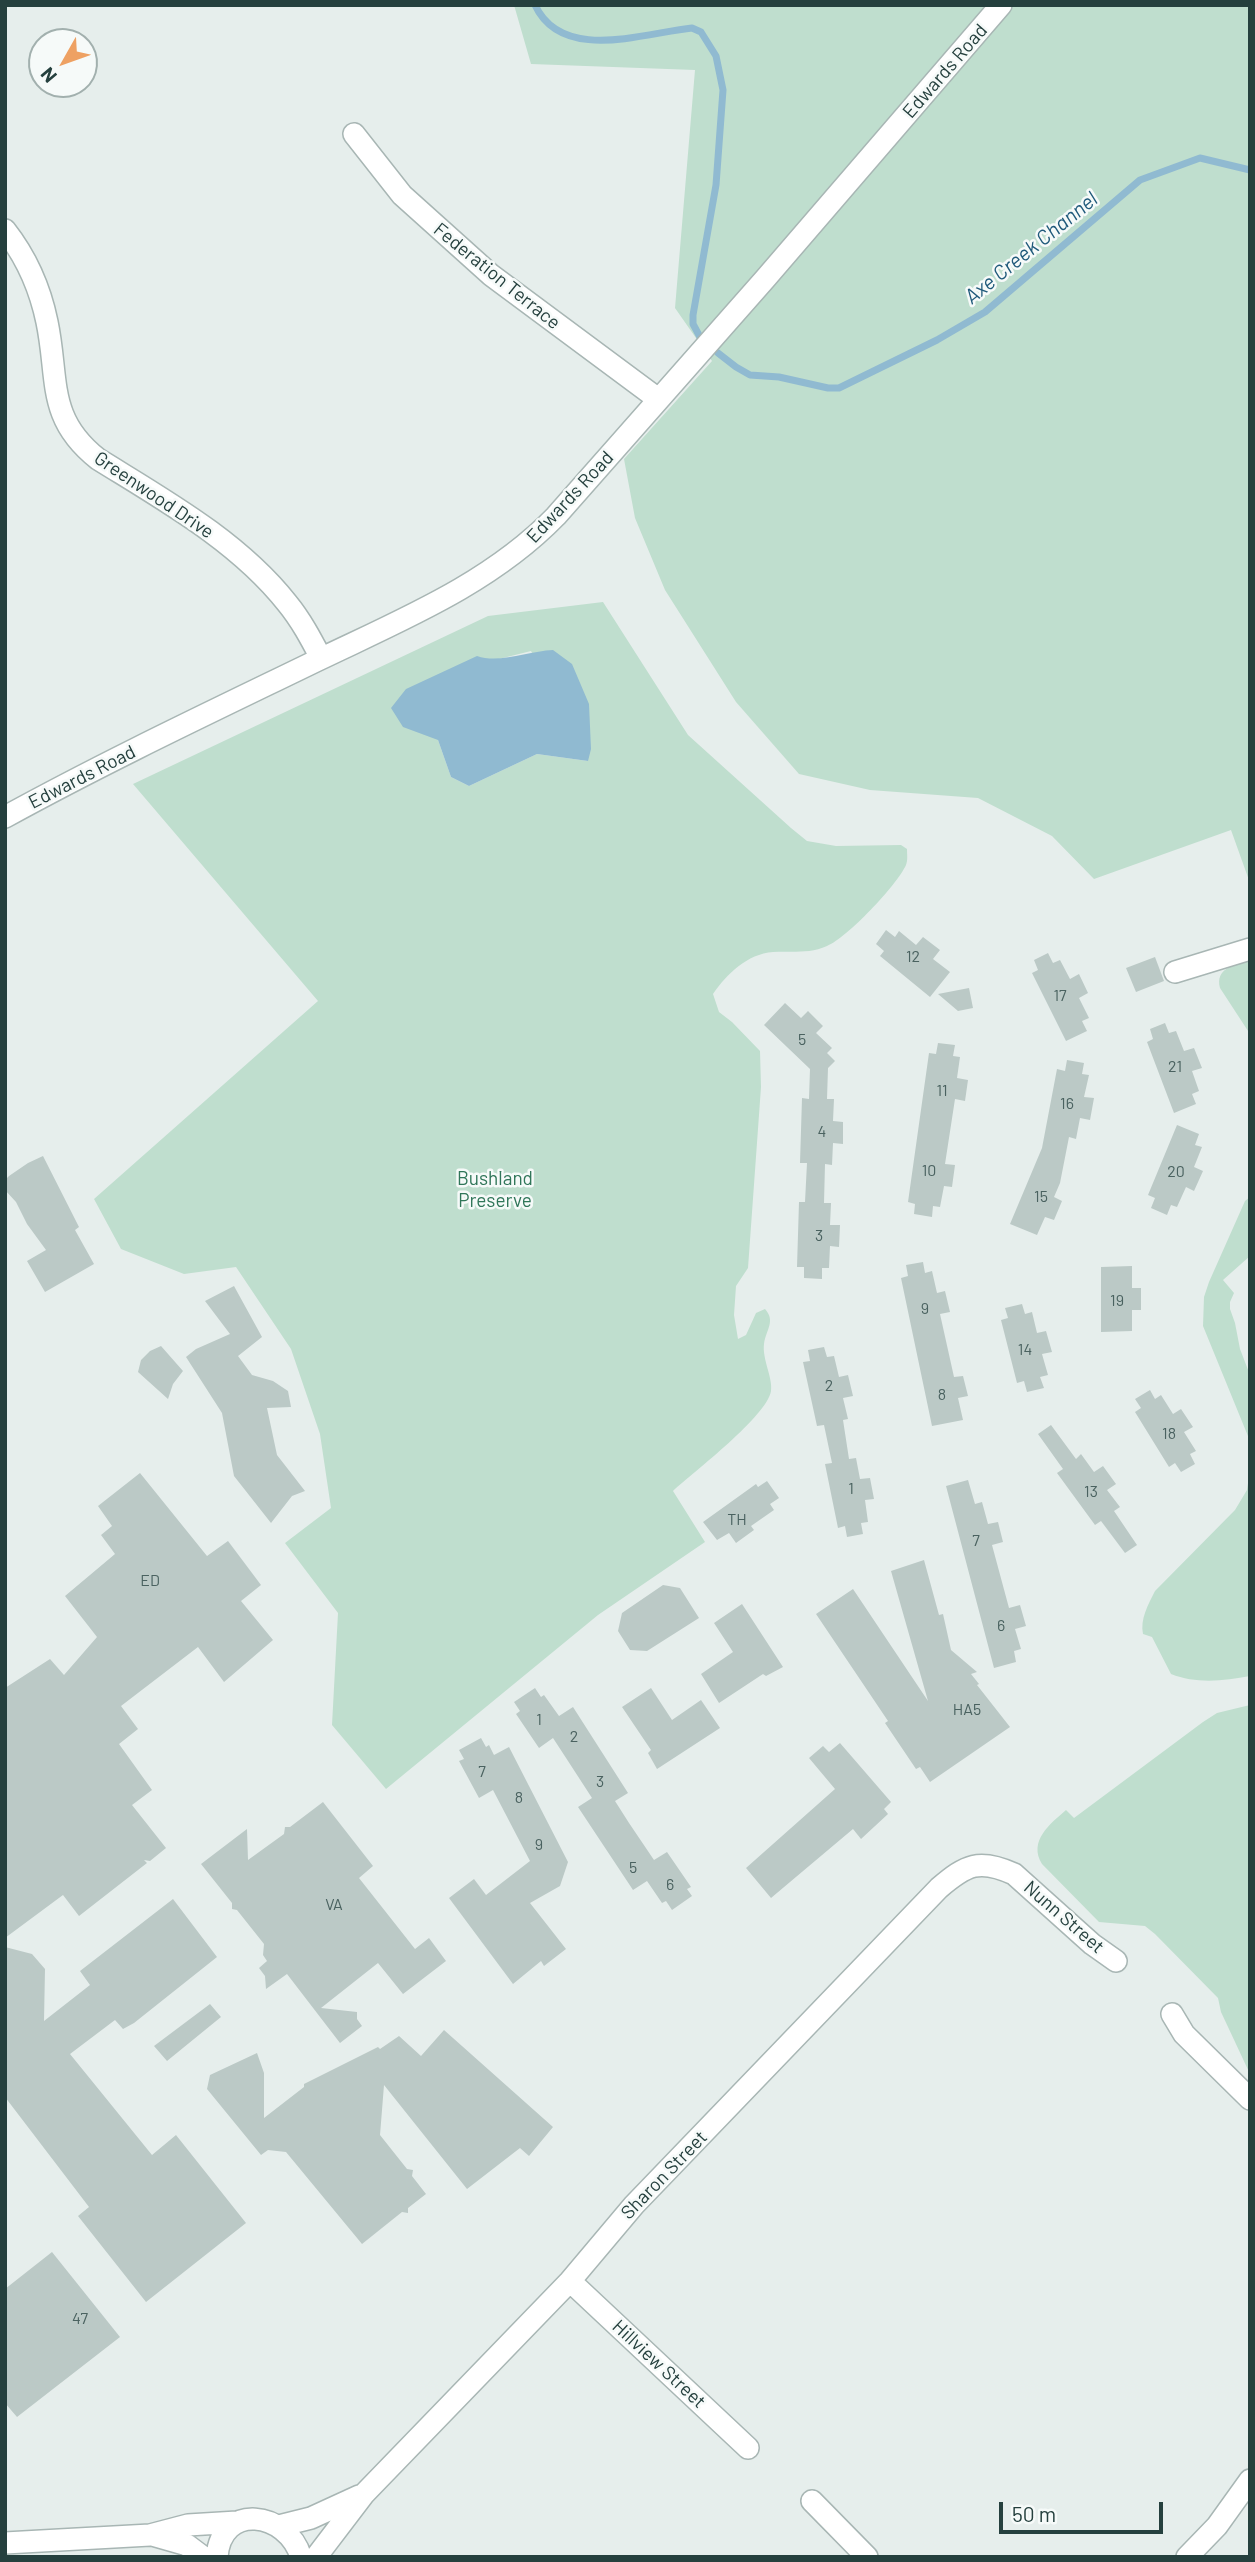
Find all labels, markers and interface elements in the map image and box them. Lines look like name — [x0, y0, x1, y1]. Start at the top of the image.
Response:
street label: Edwards Road — [898, 19, 992, 123]
north arrow — [28, 28, 98, 98]
text: N — [35, 63, 61, 88]
water label: Axe Creek Channel — [959, 187, 1103, 309]
street label: Federation Terrace — [429, 218, 565, 334]
street label: Edwards Road — [522, 446, 618, 548]
street label: Greenwood Drive — [90, 447, 218, 543]
street label: Edwards Road — [25, 740, 139, 814]
house number: 12 — [906, 947, 920, 967]
house number: 17 — [1053, 986, 1067, 1006]
house number: 5 — [798, 1030, 806, 1050]
house number: 21 — [1168, 1057, 1182, 1077]
house number: 11 — [936, 1081, 948, 1101]
house number: 16 — [1060, 1094, 1074, 1114]
house number: 4 — [818, 1122, 826, 1142]
house number: 10 — [922, 1161, 936, 1181]
house number: 20 — [1167, 1162, 1185, 1182]
park label: Bushland Preserve — [457, 1168, 533, 1212]
house number: 15 — [1034, 1187, 1048, 1207]
house number: 3 — [815, 1226, 823, 1246]
house number: 19 — [1110, 1291, 1124, 1311]
house number: 9 — [921, 1299, 929, 1319]
house number: 14 — [1018, 1340, 1032, 1360]
house number: 2 — [825, 1376, 833, 1396]
house number: 8 — [938, 1385, 946, 1405]
house number: 18 — [1162, 1424, 1176, 1444]
house number: 1 — [848, 1479, 854, 1499]
house number: 13 — [1084, 1482, 1098, 1502]
house number: TH — [727, 1510, 747, 1530]
house number: 7 — [972, 1531, 980, 1551]
house number: ED — [140, 1571, 160, 1591]
house number: 6 — [997, 1616, 1005, 1636]
house number: HA5 — [953, 1700, 981, 1720]
house number: 1 — [536, 1710, 542, 1730]
house number: 2 — [570, 1727, 578, 1747]
house number: 7 — [478, 1762, 486, 1782]
house number: 3 — [596, 1772, 604, 1792]
house number: 8 — [515, 1788, 523, 1808]
house number: 9 — [535, 1835, 543, 1855]
house number: 5 — [629, 1858, 637, 1878]
house number: 6 — [666, 1875, 674, 1895]
street label: Nunn Street — [1019, 1876, 1109, 1958]
house number: VA — [325, 1895, 343, 1915]
street label: Sharon Street — [616, 2126, 712, 2224]
house number: 47 — [72, 2309, 88, 2329]
street label: Hillview Street — [608, 2315, 710, 2413]
scale bar — [1003, 2488, 1168, 2532]
text: 50 m — [1012, 2501, 1056, 2526]

